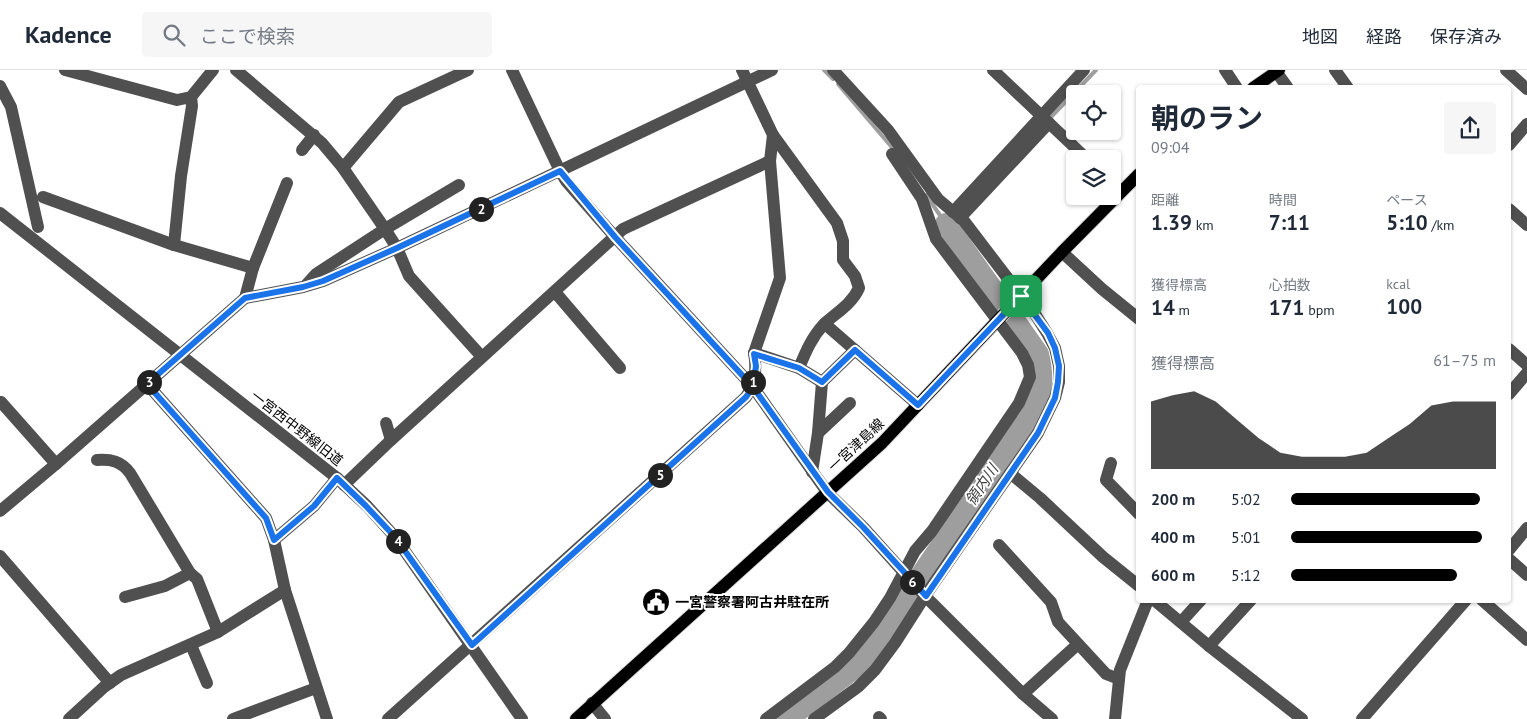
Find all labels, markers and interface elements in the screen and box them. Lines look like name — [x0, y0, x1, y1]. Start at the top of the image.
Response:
search box — [142, 12, 492, 57]
text: Kadence — [25, 19, 112, 50]
icon: search — [160, 21, 188, 49]
text: ここで検索 — [200, 24, 295, 48]
text: 地図 — [1302, 25, 1338, 48]
text: 経路 — [1366, 25, 1402, 48]
text: 保存済み — [1430, 25, 1502, 48]
map controls — [1066, 85, 1121, 205]
button: locate — [1066, 85, 1121, 140]
text: 朝のラン — [1151, 99, 1263, 136]
button: share — [1444, 102, 1496, 154]
text: 09:04 — [1151, 137, 1189, 157]
button: layers — [1066, 150, 1121, 205]
text: 距離 — [1151, 191, 1179, 209]
text: 時間 — [1269, 191, 1297, 209]
text: ペース — [1386, 191, 1428, 209]
pin: 2 — [468, 196, 494, 222]
text: 2 — [478, 200, 485, 218]
text: 1.39 — [1151, 209, 1192, 236]
text: 7:11 — [1269, 209, 1310, 236]
text: 5:10 — [1386, 209, 1428, 236]
text: km — [1192, 216, 1214, 234]
text: /km — [1428, 216, 1454, 234]
pin — [1000, 275, 1042, 317]
text: kcal — [1386, 275, 1410, 293]
text: 獲得標高 — [1151, 276, 1207, 294]
text: 心拍数 — [1269, 276, 1311, 294]
icon: arrive — [1007, 282, 1035, 310]
text: 100 — [1386, 293, 1422, 320]
text: 14 — [1151, 294, 1175, 321]
text: 171 — [1269, 294, 1304, 321]
text: m — [1175, 301, 1190, 319]
text: bpm — [1304, 301, 1335, 319]
text: 61–75 m — [1433, 350, 1496, 370]
text: 獲得標高 — [1151, 353, 1215, 373]
pin: 3 — [136, 370, 162, 394]
pin: 1 — [740, 370, 766, 394]
text: 3 — [146, 373, 153, 391]
text: 1 — [750, 373, 757, 391]
street label: 一宮西中野線旧道 — [247, 386, 347, 470]
street label: 一宮津島線 — [824, 415, 888, 475]
water label: 領内川 — [961, 459, 1003, 509]
pin: 5 — [648, 462, 672, 488]
text: 5 — [657, 466, 664, 484]
text: 200 m — [1151, 489, 1195, 509]
text: 5:02 — [1231, 489, 1261, 509]
text: 400 m — [1151, 527, 1195, 547]
text: 5:01 — [1231, 527, 1261, 547]
pin: 4 — [386, 528, 410, 554]
text: 4 — [395, 532, 402, 550]
text: 600 m — [1151, 565, 1195, 585]
text: 5:12 — [1231, 565, 1261, 585]
pin: 6 — [900, 570, 924, 594]
text: 6 — [909, 573, 916, 591]
public building icon: 一宮警察署阿古井駐在所 — [641, 587, 671, 617]
place label: 一宮警察署阿古井駐在所 — [675, 593, 829, 611]

